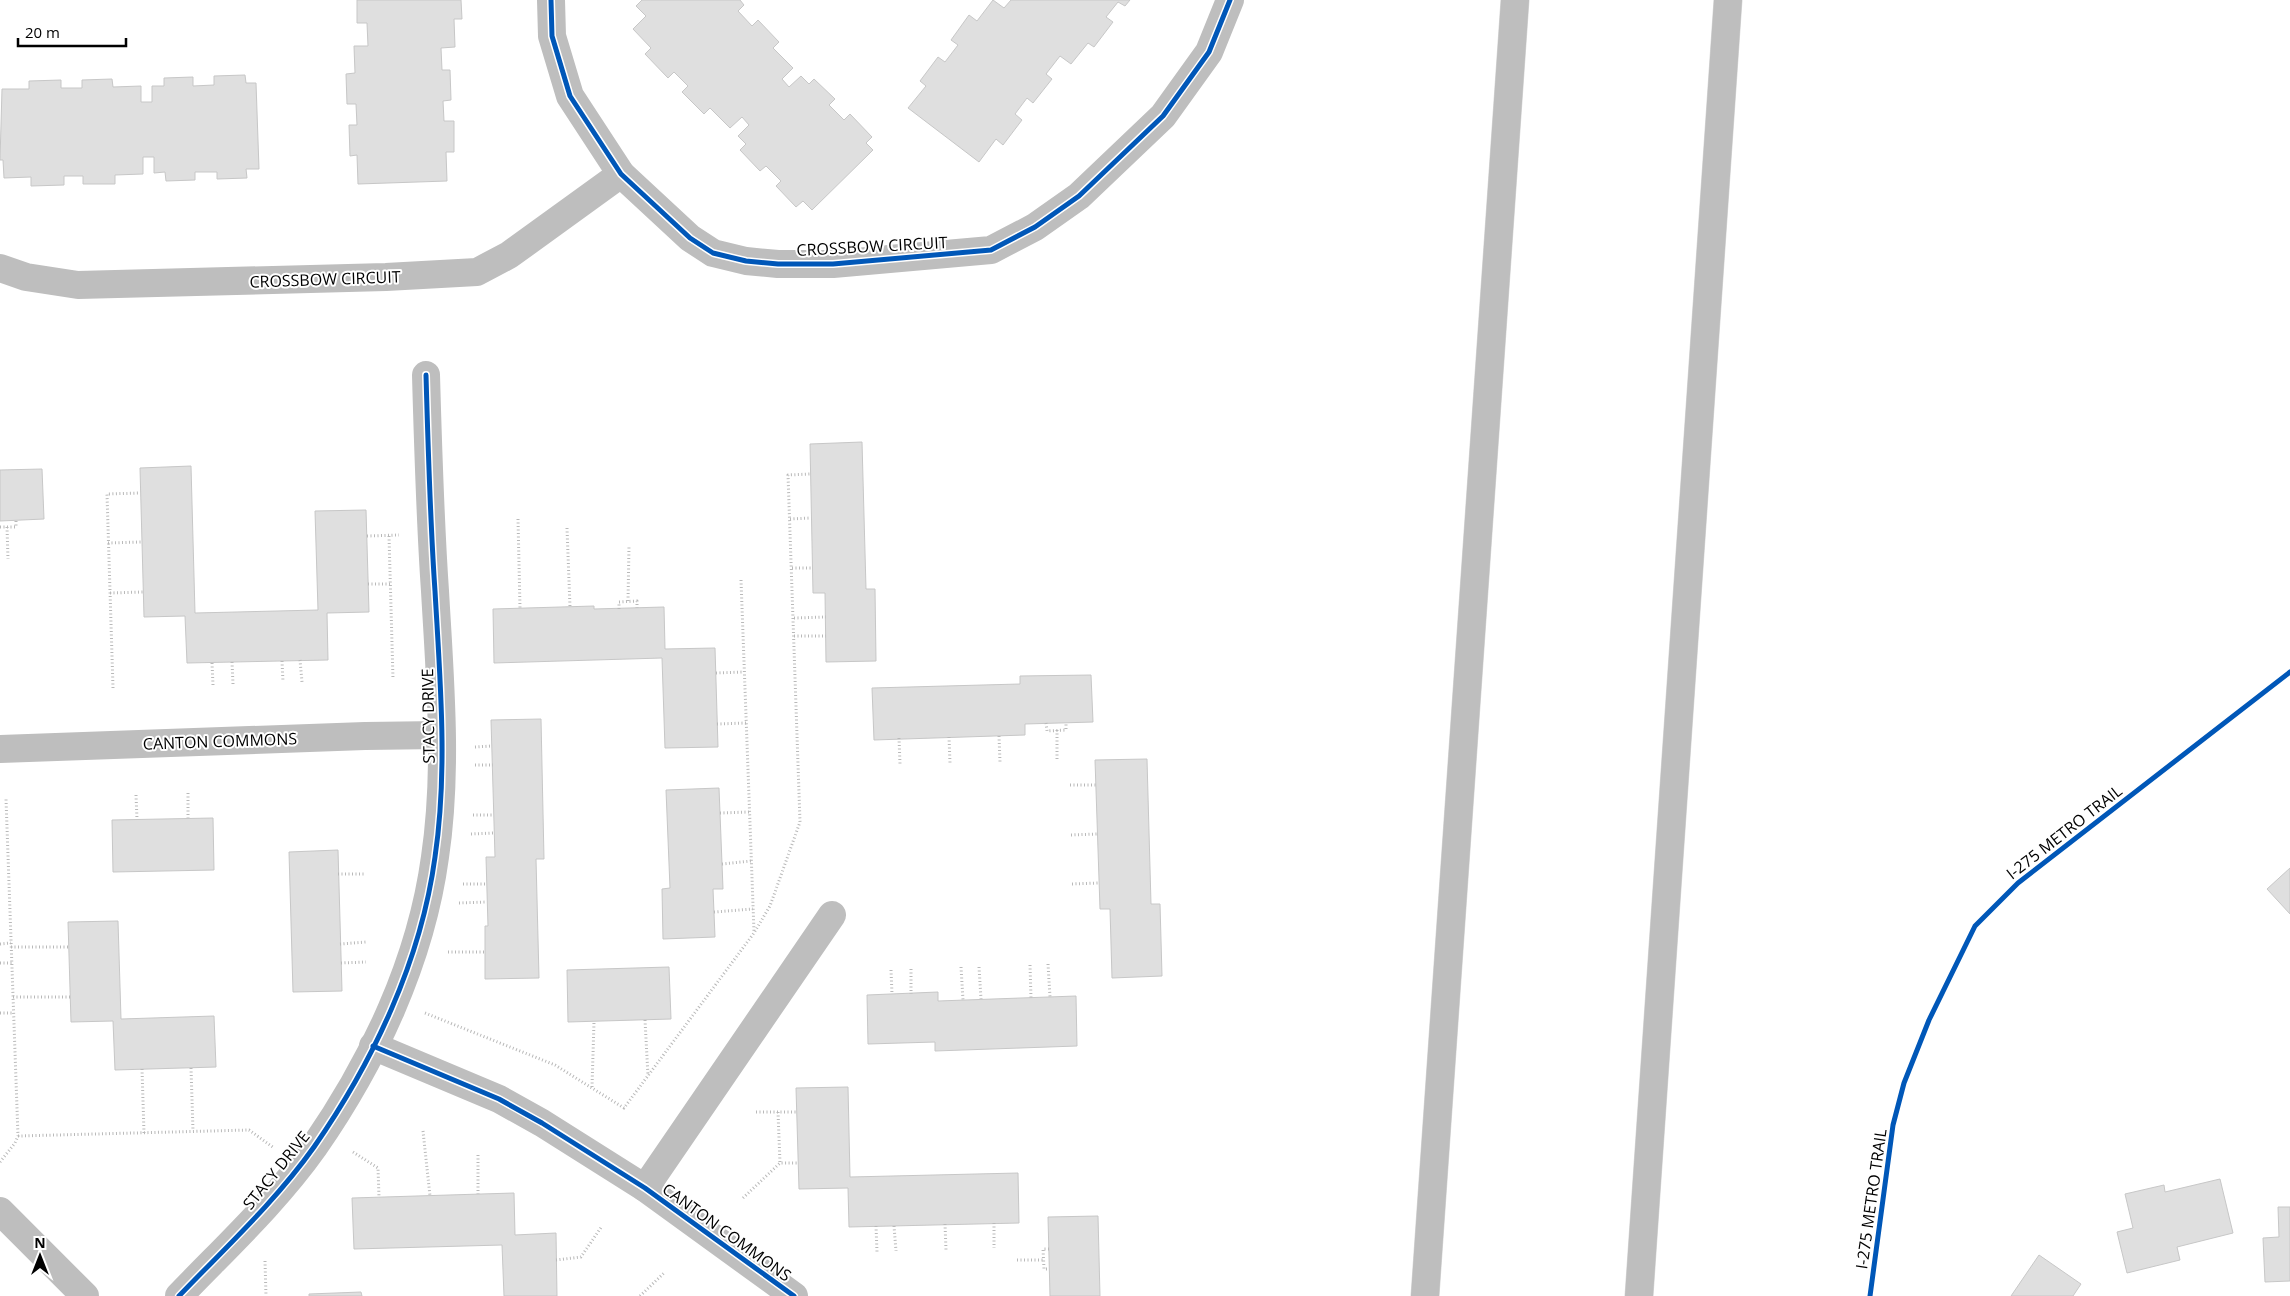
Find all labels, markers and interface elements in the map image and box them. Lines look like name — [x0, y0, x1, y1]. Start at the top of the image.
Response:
scale bar — [18, 15, 125, 47]
text: 20 m — [25, 22, 60, 42]
street label: CROSSBOW CIRCUIT — [796, 231, 948, 261]
street label: CROSSBOW CIRCUIT — [249, 265, 401, 293]
street label: STACY DRIVE — [416, 668, 440, 764]
street label: CANTON COMMONS — [143, 727, 298, 755]
street label: I-275 METRO TRAIL — [2002, 780, 2126, 884]
street label: STACY DRIVE — [237, 1126, 315, 1214]
street label: I-275 METRO TRAIL — [1850, 1127, 1892, 1271]
street label: CANTON COMMONS — [658, 1178, 796, 1286]
north arrow — [15, 1231, 65, 1281]
text: N — [34, 1233, 46, 1252]

